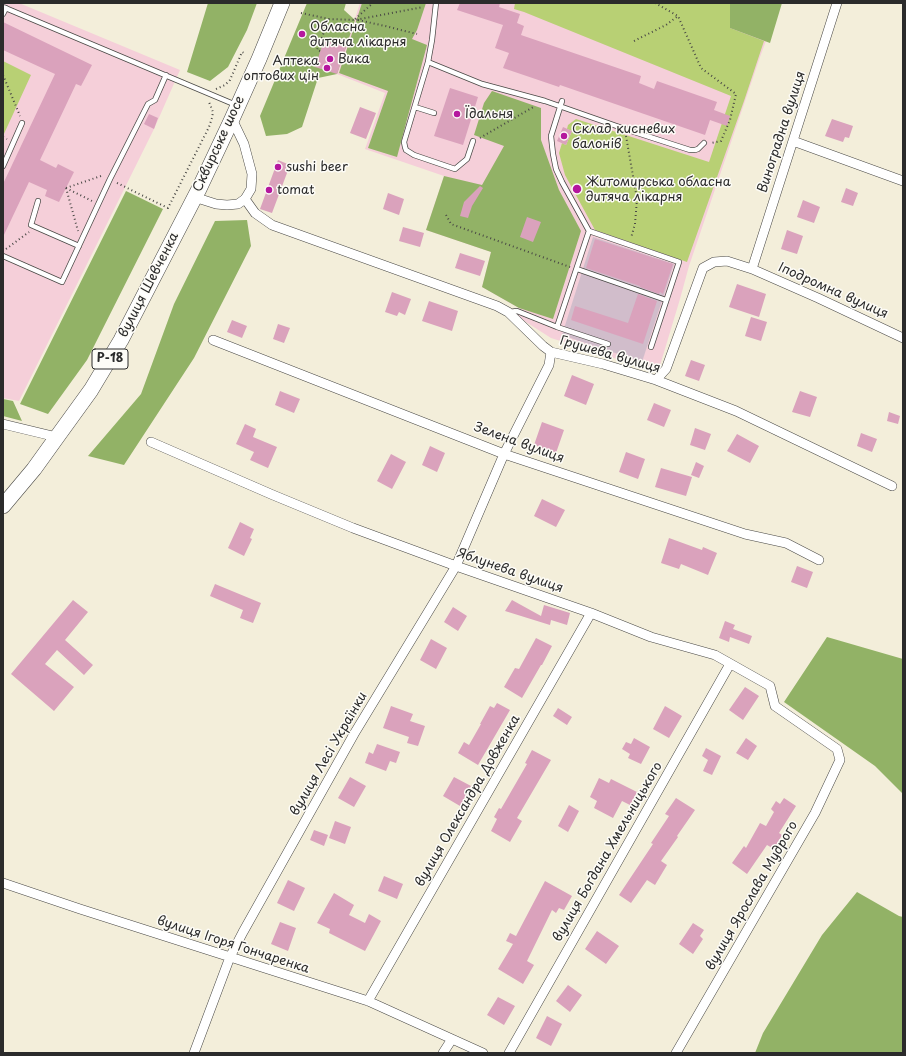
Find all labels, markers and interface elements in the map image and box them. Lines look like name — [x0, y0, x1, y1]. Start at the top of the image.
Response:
place label: Обласна дитяча лікарня — [310, 19, 407, 50]
marker: Обласна дитяча лікарня — [297, 29, 307, 39]
place label: Вика — [338, 51, 370, 67]
place label: Аптека оптових цін — [244, 53, 319, 84]
marker: Вика — [325, 54, 335, 64]
marker: Аптека оптових цін — [322, 63, 332, 73]
street label: Виноградна вулиця — [755, 69, 809, 195]
street label: Сквирське шосе — [190, 93, 248, 195]
place label: Їдальня — [465, 106, 513, 122]
marker: Їдальня — [452, 109, 462, 119]
place label: Склад кисневих балонів — [572, 121, 675, 152]
marker: Склад кисневих балонів — [559, 131, 569, 141]
place label: sushi beer — [286, 159, 348, 175]
marker: sushi beer — [273, 162, 283, 172]
place label: Житомирська обласна дитяча лікарня — [586, 174, 731, 205]
place label: tomat — [277, 182, 315, 198]
marker: Житомирська обласна дитяча лікарня — [571, 183, 583, 195]
marker: tomat — [264, 185, 274, 195]
street label: вулиця Шевченка — [116, 230, 182, 340]
street label: Іподромна вулиця — [776, 260, 890, 322]
street label: Грушева вулиця — [558, 333, 662, 377]
road number: Р-18 — [92, 349, 128, 369]
street label: Зелена вулиця — [472, 419, 566, 467]
street label: Яблунева вулиця — [455, 546, 565, 596]
street label: вулиця Лесі Українки — [287, 689, 371, 819]
street label: вулиця Олександра Довженка — [412, 712, 524, 890]
street label: вулиця Богдана Хмельницького — [550, 759, 666, 945]
street label: вулиця Ярослава Мудрого — [703, 819, 801, 973]
street label: вулиця Ігоря Гончаренка — [155, 913, 311, 977]

